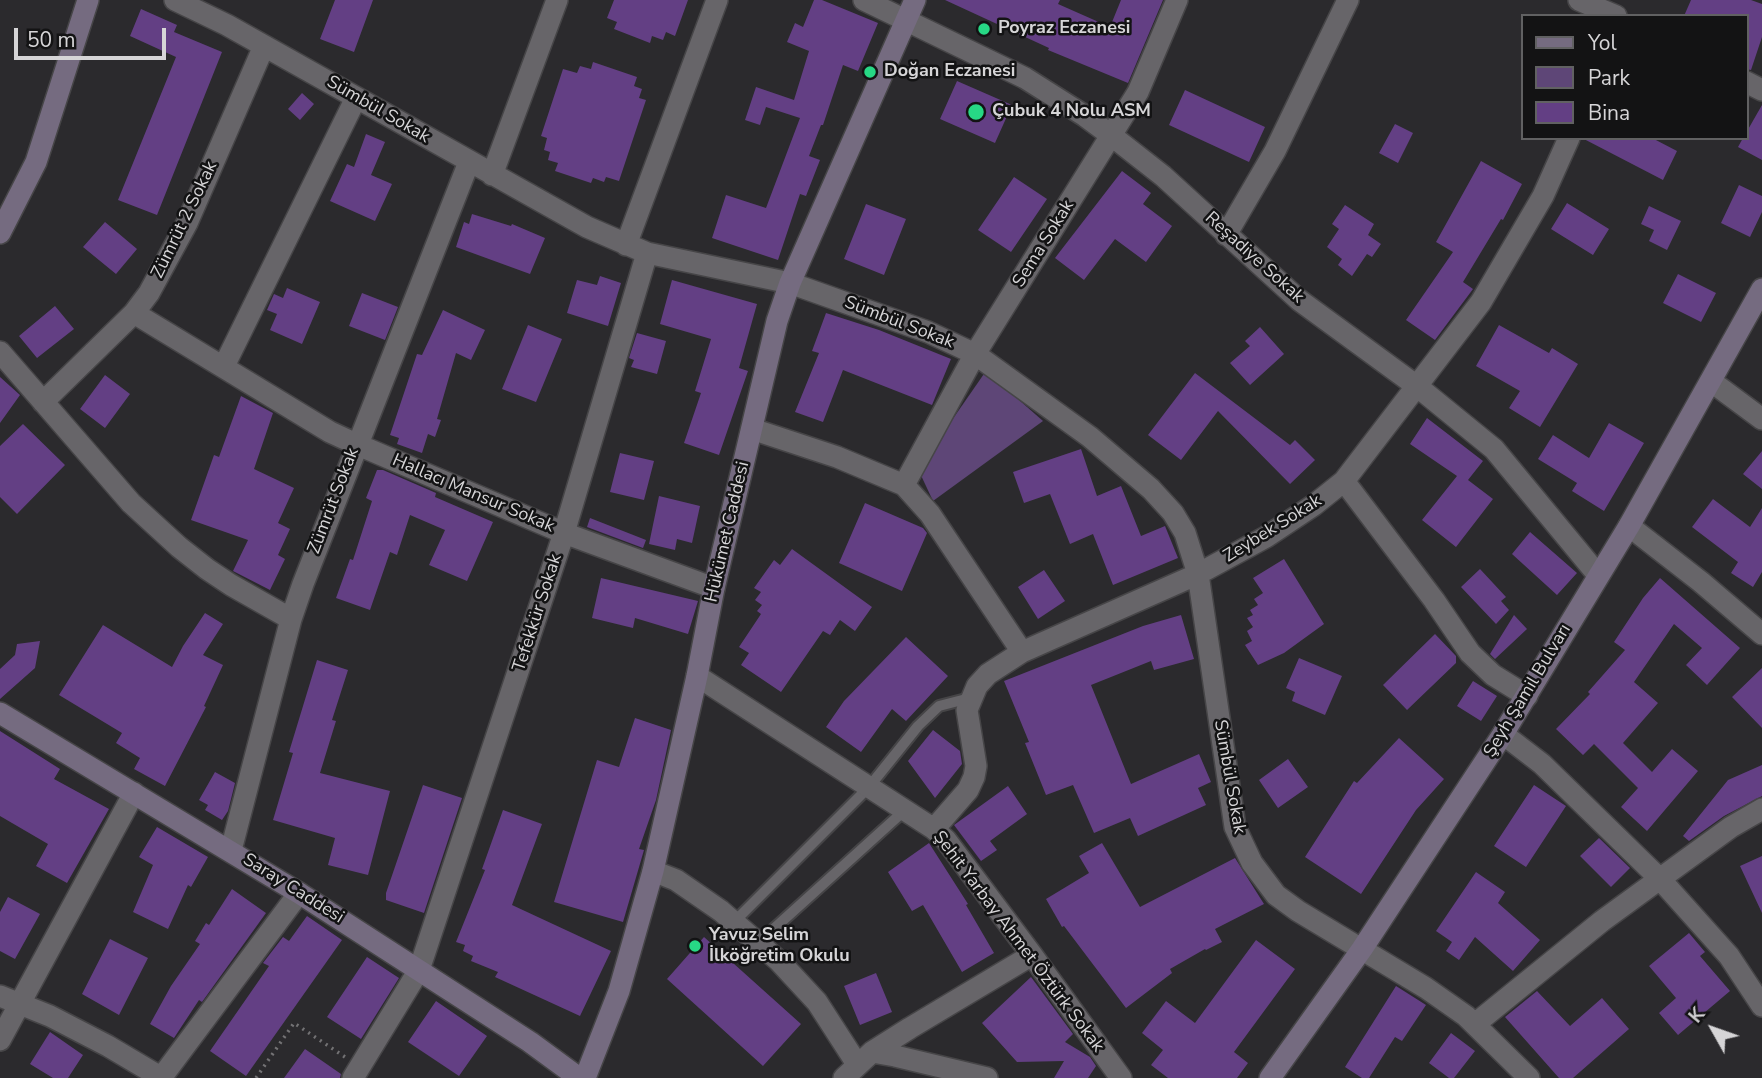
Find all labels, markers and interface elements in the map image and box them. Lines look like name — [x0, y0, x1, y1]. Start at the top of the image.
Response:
scale bar — [18, 14, 170, 58]
legend — [1520, 14, 1748, 140]
place label: Poyraz Eczanesi — [998, 18, 1130, 40]
marker: Poyraz Eczanesi — [976, 21, 992, 37]
text: 50 m — [27, 26, 76, 54]
text: Yol — [1588, 29, 1617, 57]
place label: Doğan Eczanesi — [884, 61, 1015, 83]
marker: Doğan Eczanesi — [862, 64, 878, 80]
text: Park — [1588, 64, 1630, 92]
street label: Sümbül Sokak — [323, 72, 433, 148]
text: Bina — [1588, 99, 1630, 127]
place label: Çubuk 4 Nolu ASM — [992, 101, 1151, 123]
marker: Çubuk 4 Nolu ASM — [966, 102, 986, 122]
street label: Zümrüt 2 Sokak — [147, 158, 223, 282]
street label: Sema Sokak — [1009, 196, 1079, 292]
street label: Reşadiye Sokak — [1200, 208, 1308, 308]
street label: Sümbül Sokak — [841, 292, 957, 354]
street label: Zümrüt Sokak — [304, 445, 364, 557]
street label: Hallacı Mansur Sokak — [389, 450, 557, 538]
street label: Hükümet Caddesi — [701, 460, 755, 604]
street label: Zeybek Sokak — [1220, 490, 1326, 568]
street label: Tefekkür Sokak — [509, 552, 567, 674]
street label: Şeyh Şamil Bulvarı — [1480, 621, 1576, 761]
street label: Sümbül Sokak — [1208, 718, 1250, 836]
street label: Şehit Yarbay Ahmet Öztürk Sokak — [928, 827, 1108, 1057]
street label: Saray Caddesi — [238, 849, 348, 929]
place label: Yavuz Selim İlköğretim Okulu — [709, 925, 850, 968]
marker: Yavuz Selim İlköğretim Okulu — [687, 938, 703, 954]
north arrow — [1678, 994, 1748, 1064]
text: K — [1683, 1002, 1711, 1029]

